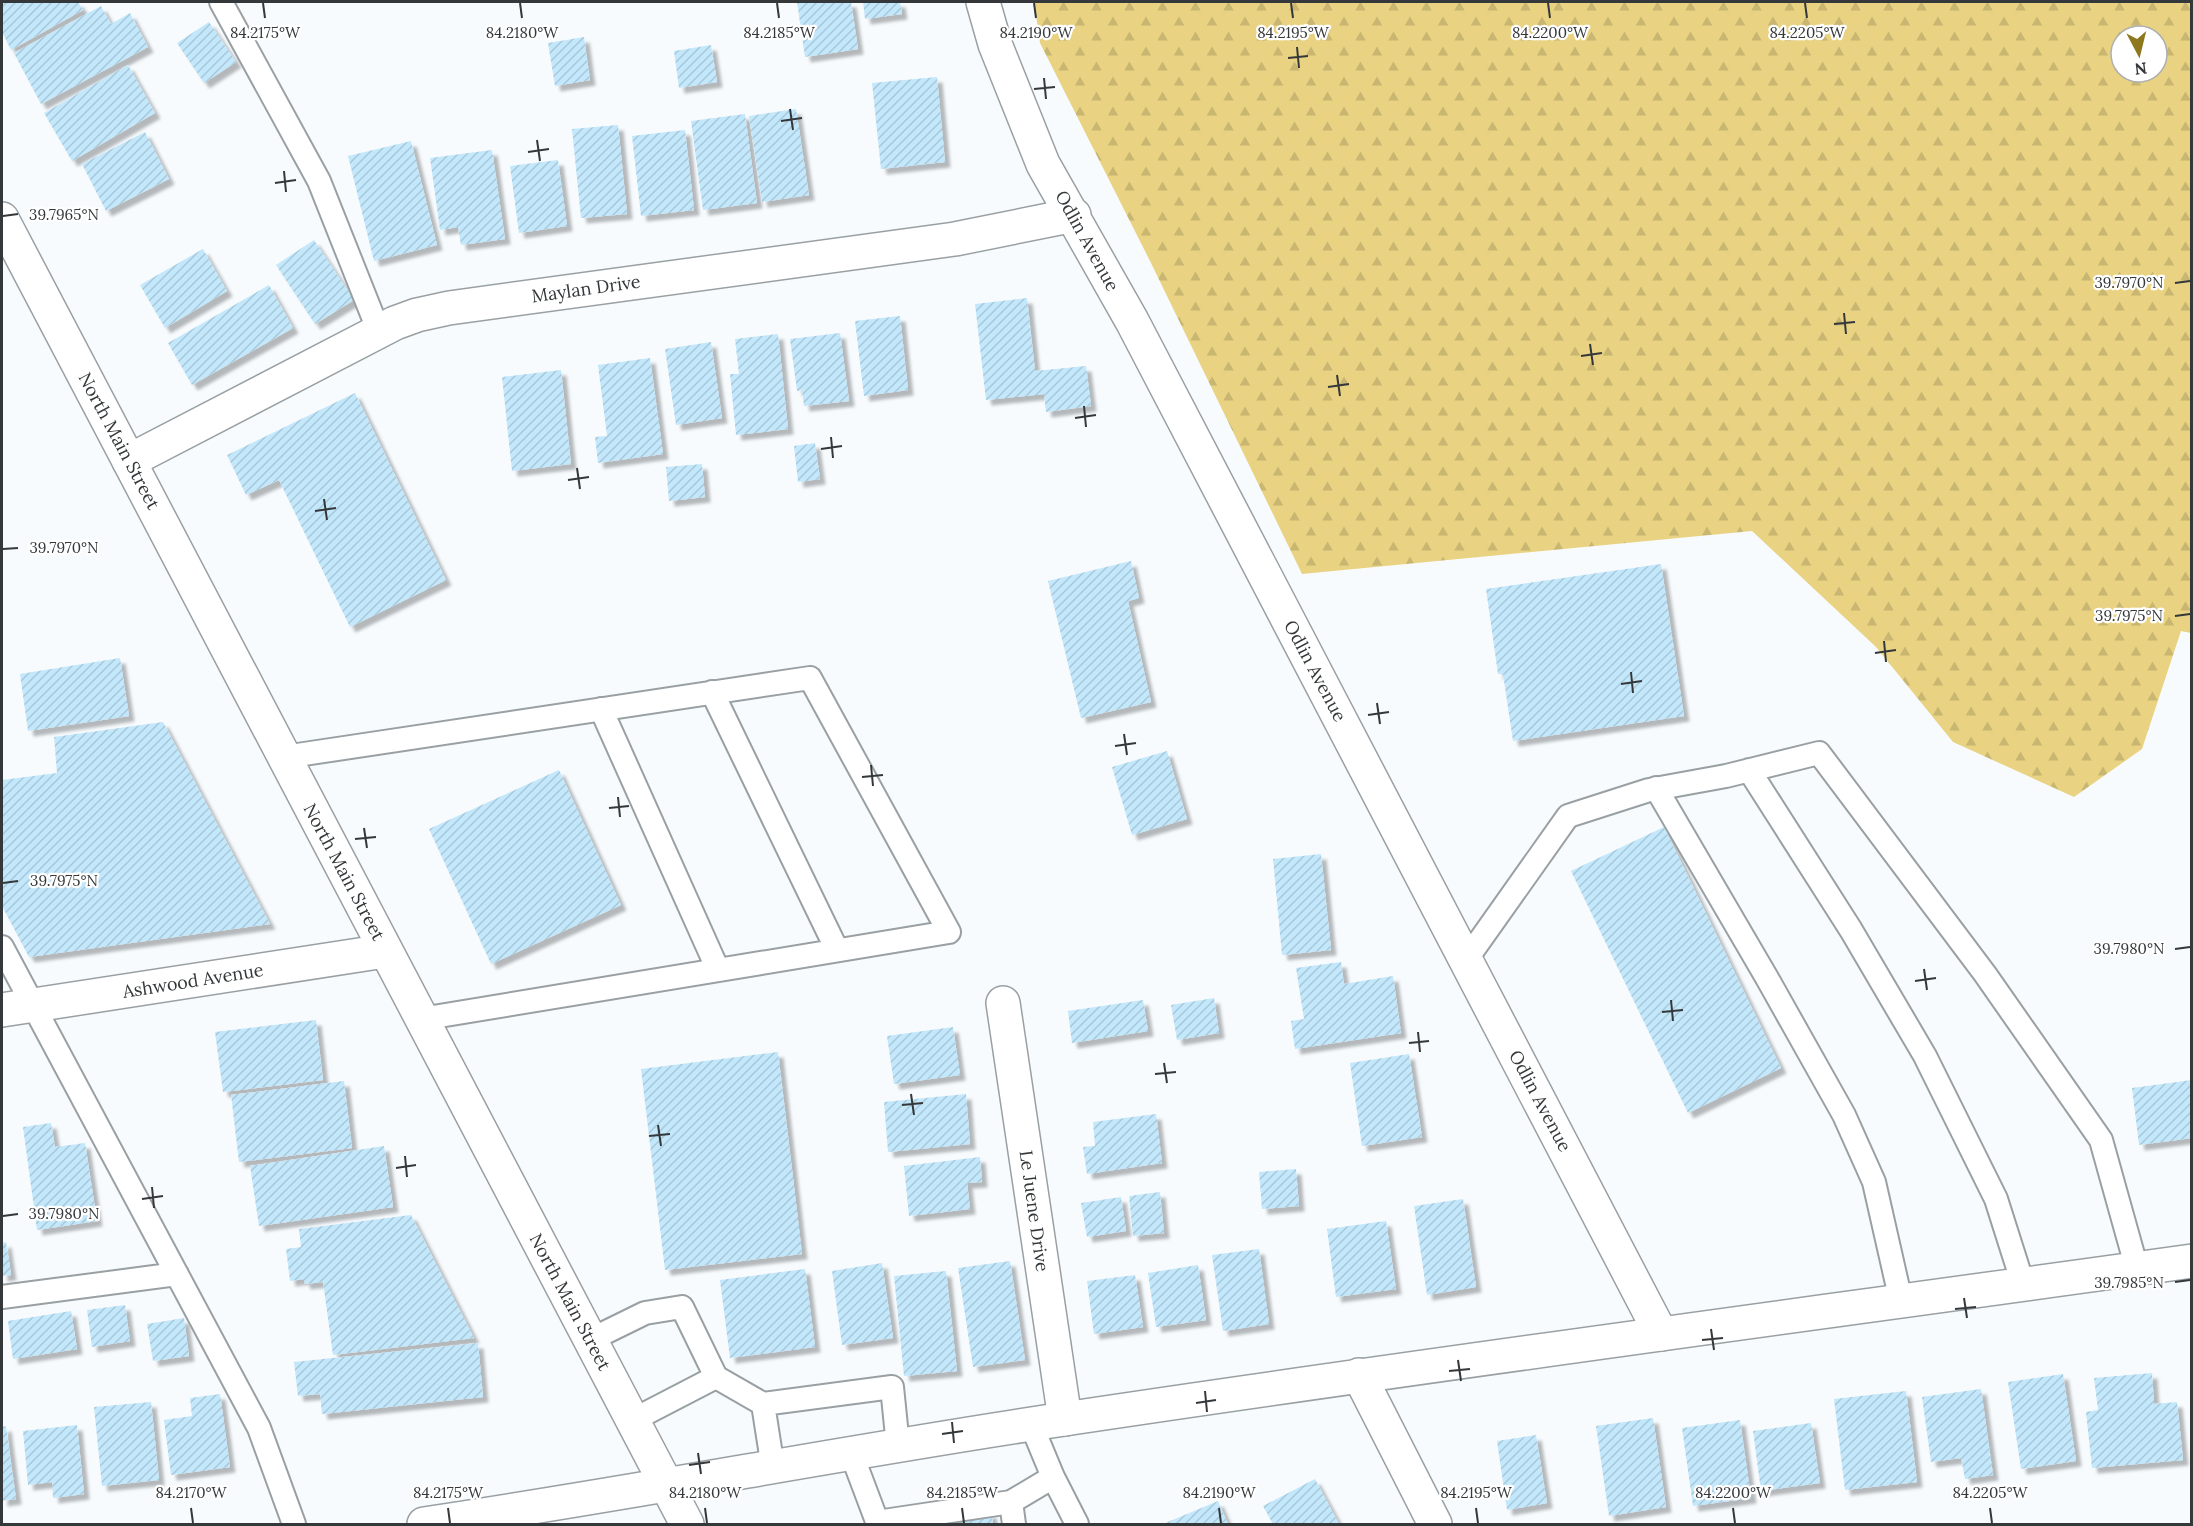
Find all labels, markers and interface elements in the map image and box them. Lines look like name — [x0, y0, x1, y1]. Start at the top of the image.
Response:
text: 84.2175°W — [230, 23, 301, 42]
text: 84.2180°W — [486, 23, 559, 42]
text: 84.2185°W — [743, 23, 816, 42]
text: 84.2190°W — [1000, 23, 1073, 42]
text: 84.2195°W — [1257, 23, 1330, 42]
text: 84.2200°W — [1512, 23, 1589, 42]
text: 84.2205°W — [1770, 23, 1845, 42]
north arrow — [2109, 24, 2169, 84]
text: N — [2133, 58, 2148, 80]
street label: Odlin Avenue — [1050, 186, 1125, 295]
text: 39.7965°N — [29, 205, 99, 224]
street label: Maylan Drive — [530, 269, 642, 308]
text: 39.7970°N — [2095, 273, 2163, 292]
street label: North Main Street — [74, 368, 165, 513]
text: 39.7970°N — [30, 538, 98, 557]
text: 39.7975°N — [2095, 606, 2163, 625]
street label: Odlin Avenue — [1279, 616, 1352, 726]
street label: North Main Street — [299, 799, 390, 944]
text: 39.7975°N — [30, 871, 98, 890]
text: 39.7980°N — [2094, 939, 2164, 958]
street label: Ashwood Avenue — [120, 958, 265, 1003]
street label: Odlin Avenue — [1504, 1046, 1577, 1156]
street label: Le Juene Drive — [1015, 1149, 1054, 1273]
text: 39.7980°N — [29, 1204, 99, 1223]
street label: North Main Street — [525, 1229, 616, 1374]
text: 39.7985°N — [2094, 1273, 2164, 1292]
text: 84.2170°W — [156, 1483, 228, 1502]
text: 84.2175°W — [413, 1483, 484, 1502]
text: 84.2180°W — [669, 1483, 742, 1502]
text: 84.2185°W — [926, 1483, 999, 1502]
text: 84.2190°W — [1183, 1483, 1256, 1502]
text: 84.2195°W — [1440, 1483, 1513, 1502]
text: 84.2200°W — [1695, 1483, 1772, 1502]
text: 84.2205°W — [1953, 1483, 2028, 1502]

